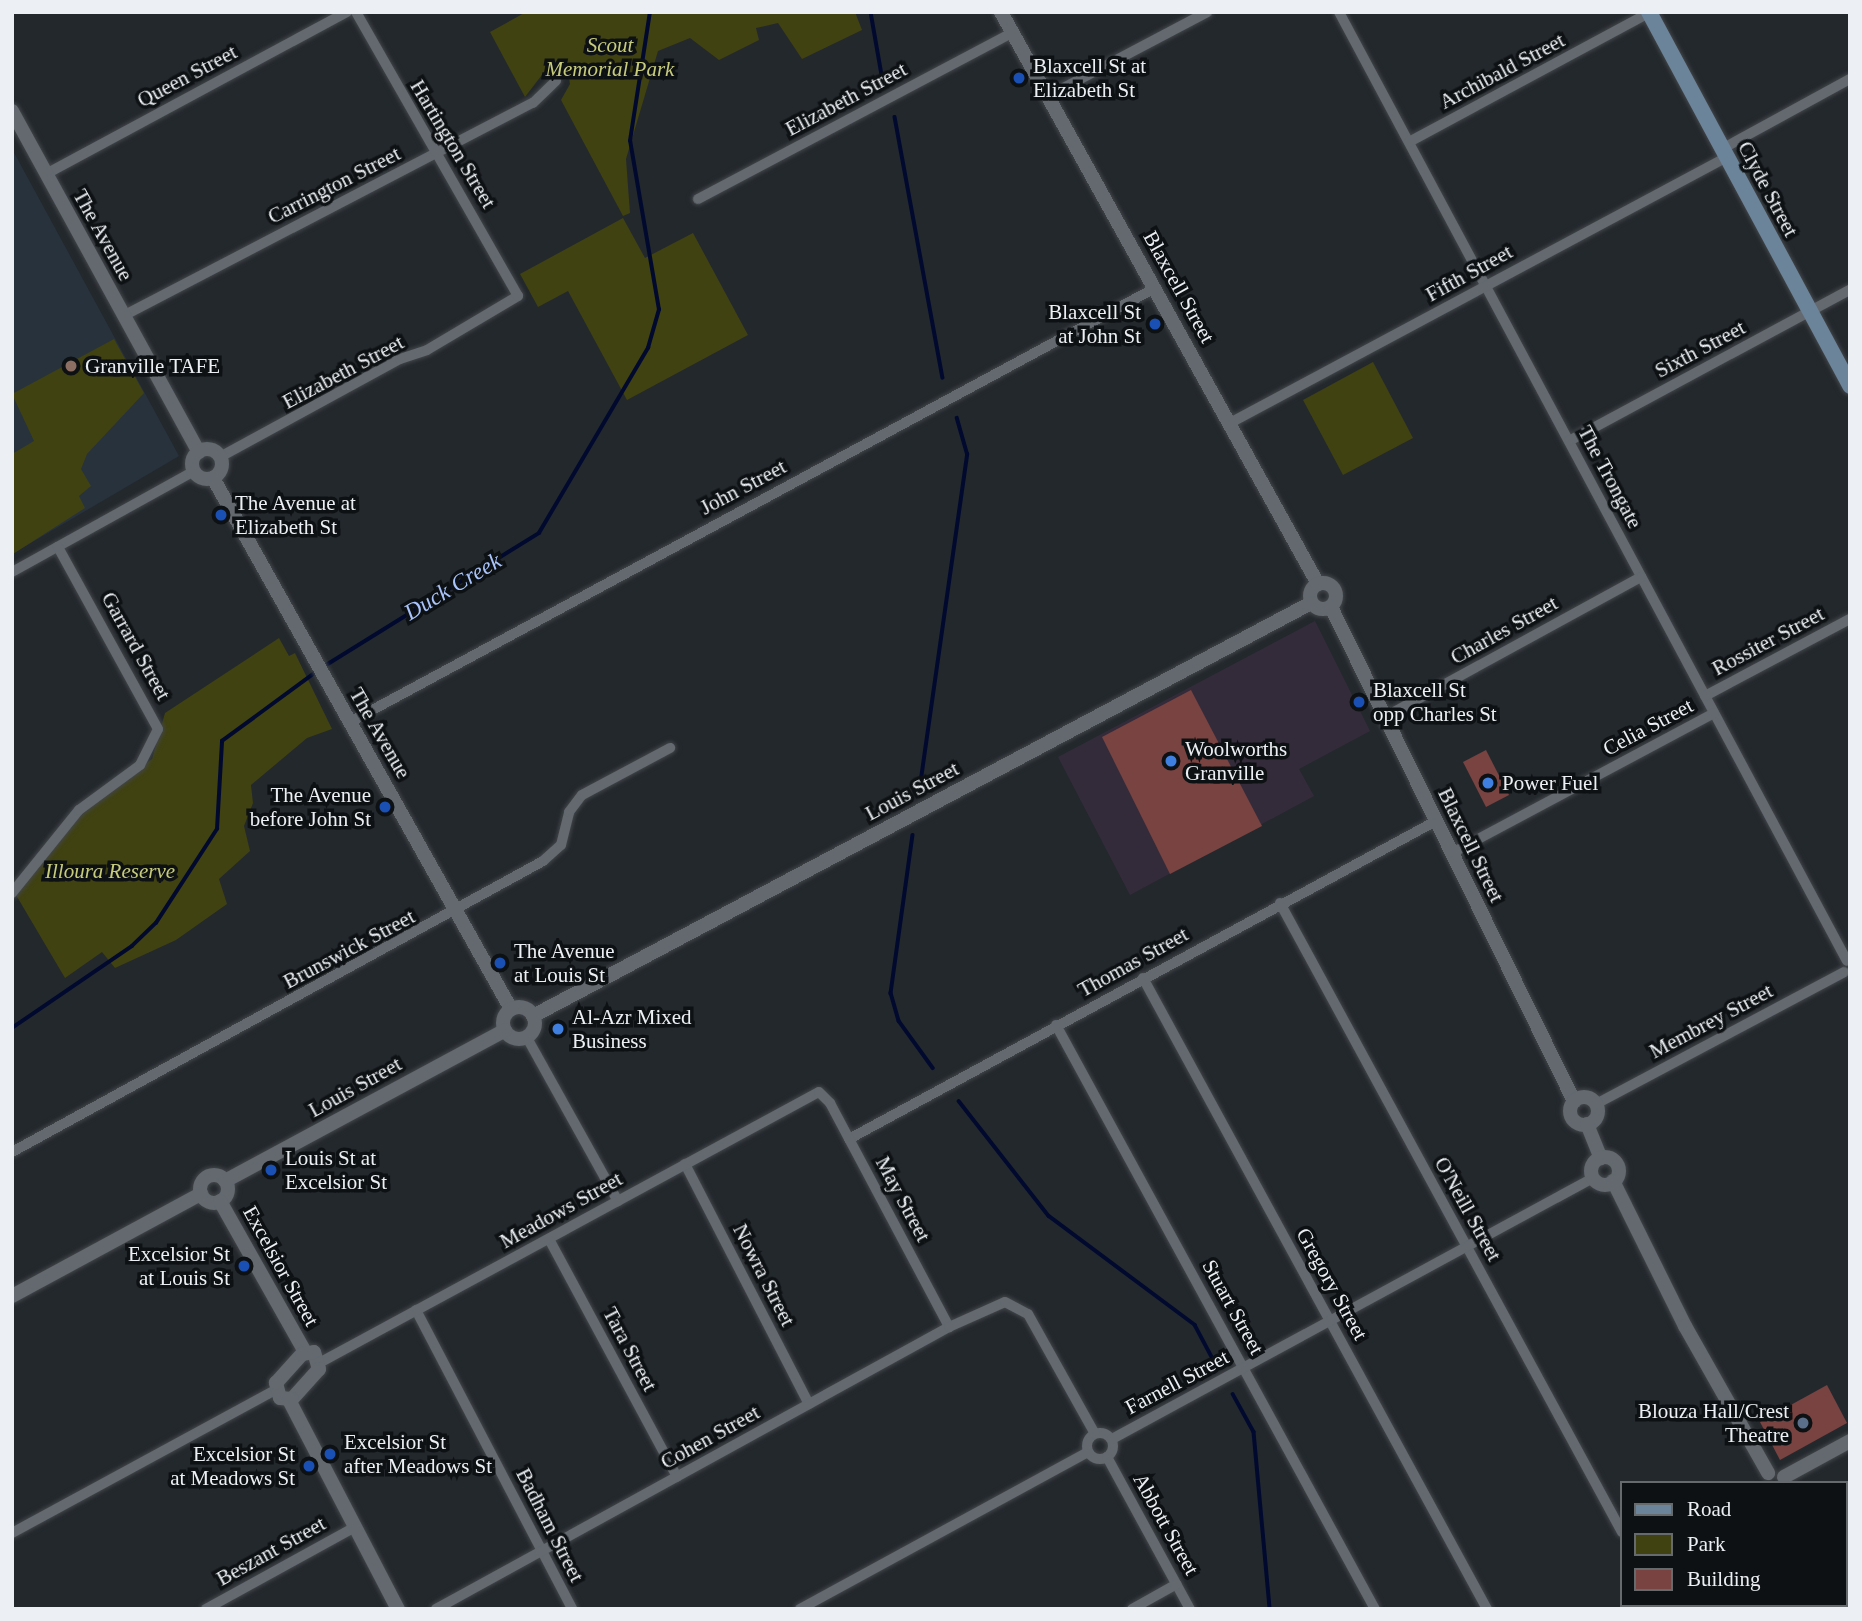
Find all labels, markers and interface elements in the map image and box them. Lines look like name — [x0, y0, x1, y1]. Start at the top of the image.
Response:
street label: Archibald Street — [1435, 27, 1569, 115]
park label: Scout Memorial Park — [546, 32, 674, 82]
street label: Queen Street — [133, 39, 241, 113]
place label: Blaxcell St at Elizabeth St — [1033, 53, 1146, 103]
street label: Elizabeth Street — [781, 57, 911, 141]
marker: Blaxcell St at Elizabeth St — [1011, 70, 1027, 86]
street label: Hartington Street — [405, 75, 501, 213]
street label: Clyde Street — [1732, 137, 1804, 241]
street label: Carrington Street — [264, 141, 404, 229]
street label: The Avenue — [67, 184, 139, 286]
street label: Blaxcell Street — [1138, 227, 1220, 347]
street label: Fifth Street — [1421, 239, 1517, 307]
place label: Blaxcell St at John St — [1048, 299, 1141, 349]
street label: Sixth Street — [1651, 315, 1749, 383]
marker: Blaxcell St at John St — [1147, 316, 1163, 332]
street label: Elizabeth Street — [278, 330, 408, 414]
place label: Granville TAFE — [85, 353, 220, 379]
marker: Granville TAFE — [63, 358, 79, 374]
street label: The Trongate — [1572, 421, 1648, 533]
street label: John Street — [696, 454, 790, 520]
place label: The Avenue at Elizabeth St — [235, 490, 357, 540]
marker: The Avenue at Elizabeth St — [213, 507, 229, 523]
water label: Duck Creek — [399, 547, 507, 627]
street label: Garrard Street — [96, 588, 176, 704]
street label: Charles Street — [1446, 590, 1562, 670]
street label: Rossiter Street — [1708, 601, 1828, 681]
place label: Blaxcell St opp Charles St — [1373, 677, 1497, 727]
street label: The Avenue — [344, 683, 416, 783]
street label: Celia Street — [1599, 693, 1697, 761]
marker: Blaxcell St opp Charles St — [1351, 694, 1367, 710]
place label: Woolworths Granville — [1185, 736, 1287, 786]
marker: Woolworths Granville — [1163, 753, 1179, 769]
street label: Louis Street — [861, 756, 963, 826]
place label: Power Fuel — [1502, 770, 1598, 796]
marker: Power Fuel — [1480, 775, 1496, 791]
place label: The Avenue before John St — [250, 782, 371, 832]
street label: Blaxcell Street — [1432, 784, 1510, 906]
marker: The Avenue before John St — [377, 799, 393, 815]
park label: Illoura Reserve — [45, 858, 175, 884]
street label: Brunswick Street — [279, 904, 419, 994]
street label: Thomas Street — [1074, 921, 1192, 1003]
place label: The Avenue at Louis St — [514, 938, 616, 988]
marker: The Avenue at Louis St — [492, 955, 508, 971]
street label: Membrey Street — [1645, 978, 1777, 1064]
place label: Al-Azr Mixed Business — [572, 1004, 692, 1054]
marker: Al-Azr Mixed Business — [550, 1021, 566, 1037]
street label: Louis Street — [304, 1051, 406, 1123]
place label: Louis St at Excelsior St — [285, 1145, 387, 1195]
street label: May Street — [870, 1152, 936, 1246]
street label: O'Neill Street — [1429, 1153, 1507, 1265]
marker: Louis St at Excelsior St — [263, 1162, 279, 1178]
street label: Meadows Street — [495, 1166, 627, 1254]
street label: Excelsior Street — [238, 1201, 324, 1331]
street label: Nowra Street — [727, 1220, 801, 1330]
street label: Gregory Street — [1291, 1224, 1373, 1344]
place label: Excelsior St at Louis St — [128, 1241, 230, 1291]
street label: Stuart Street — [1197, 1255, 1269, 1359]
marker: Excelsior St at Louis St — [236, 1258, 252, 1274]
street label: Tara Street — [597, 1303, 663, 1395]
street label: Farnell Street — [1121, 1344, 1233, 1420]
place label: Blouza Hall/Crest Theatre — [1638, 1398, 1789, 1448]
street label: Cohen Street — [656, 1400, 764, 1474]
marker: Blouza Hall/Crest Theatre — [1795, 1415, 1811, 1431]
place label: Excelsior St after Meadows St — [344, 1429, 492, 1479]
place label: Excelsior St at Meadows St — [170, 1441, 295, 1491]
marker: Excelsior St after Meadows St — [322, 1446, 338, 1462]
marker: Excelsior St at Meadows St — [301, 1458, 317, 1474]
street label: Badham Street — [511, 1464, 589, 1586]
street label: Abbott Street — [1128, 1469, 1204, 1579]
legend — [1620, 1481, 1848, 1607]
text: Road — [1687, 1497, 1731, 1521]
street label: Beszant Street — [212, 1511, 330, 1591]
text: Park — [1687, 1532, 1726, 1556]
text: Building — [1687, 1567, 1761, 1591]

